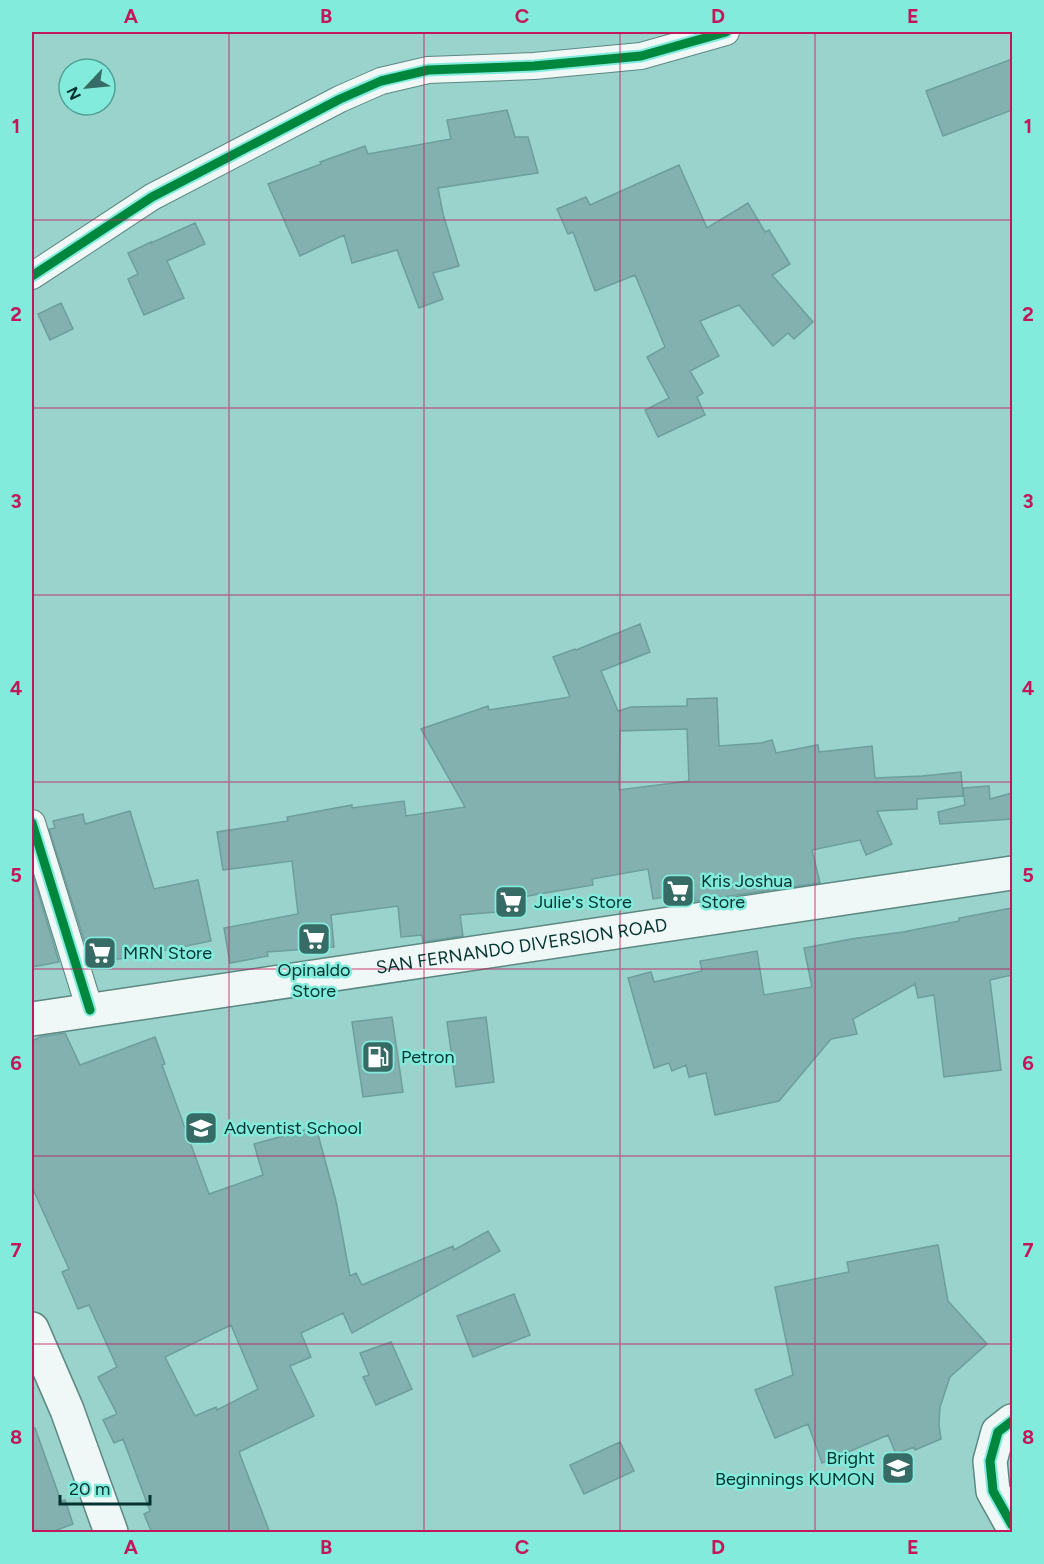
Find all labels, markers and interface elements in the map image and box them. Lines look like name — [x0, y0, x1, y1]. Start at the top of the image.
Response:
text: A — [124, 4, 139, 28]
text: B — [320, 4, 332, 28]
text: C — [515, 4, 529, 28]
text: D — [711, 4, 725, 28]
text: E — [907, 4, 919, 28]
north arrow — [57, 57, 117, 117]
text: N — [63, 84, 85, 103]
text: 1 — [12, 114, 20, 138]
text: 1 — [1024, 114, 1032, 138]
text: 2 — [10, 302, 22, 326]
text: 2 — [1022, 302, 1034, 326]
text: 3 — [10, 489, 22, 513]
text: 3 — [1022, 489, 1034, 513]
text: 4 — [10, 676, 23, 700]
text: 4 — [1022, 676, 1035, 700]
text: 5 — [10, 863, 22, 887]
text: 5 — [1022, 863, 1034, 887]
place label: Kris Joshua Store — [701, 870, 792, 913]
supermarket icon: Kris Joshua Store — [660, 873, 696, 909]
supermarket icon: Julie's Store — [493, 884, 529, 920]
place label: Julie's Store — [534, 891, 632, 913]
street label: SAN FERNANDO DIVERSION ROAD — [375, 914, 669, 979]
supermarket icon: Opinaldo Store — [296, 921, 332, 957]
supermarket icon: MRN Store — [82, 935, 118, 971]
place label: MRN Store — [123, 942, 212, 964]
place label: Opinaldo Store — [278, 959, 350, 1002]
fuel station icon: Petron — [360, 1039, 396, 1075]
place label: Petron — [401, 1046, 454, 1068]
text: 6 — [10, 1051, 22, 1075]
text: 6 — [1022, 1051, 1034, 1075]
school or university icon: Adventist School — [183, 1110, 219, 1146]
place label: Adventist School — [224, 1117, 362, 1139]
text: 7 — [10, 1238, 22, 1262]
text: 7 — [1022, 1238, 1034, 1262]
text: 8 — [10, 1425, 22, 1449]
text: 8 — [1022, 1425, 1034, 1449]
place label: Bright Beginnings KUMON — [715, 1447, 875, 1490]
school or university icon: Bright Beginnings KUMON — [880, 1450, 916, 1486]
scale bar — [60, 1468, 150, 1506]
text: 20 m — [69, 1478, 110, 1500]
text: A — [124, 1535, 139, 1559]
text: B — [320, 1535, 332, 1559]
text: C — [515, 1535, 529, 1559]
text: D — [711, 1535, 725, 1559]
text: E — [907, 1535, 919, 1559]

